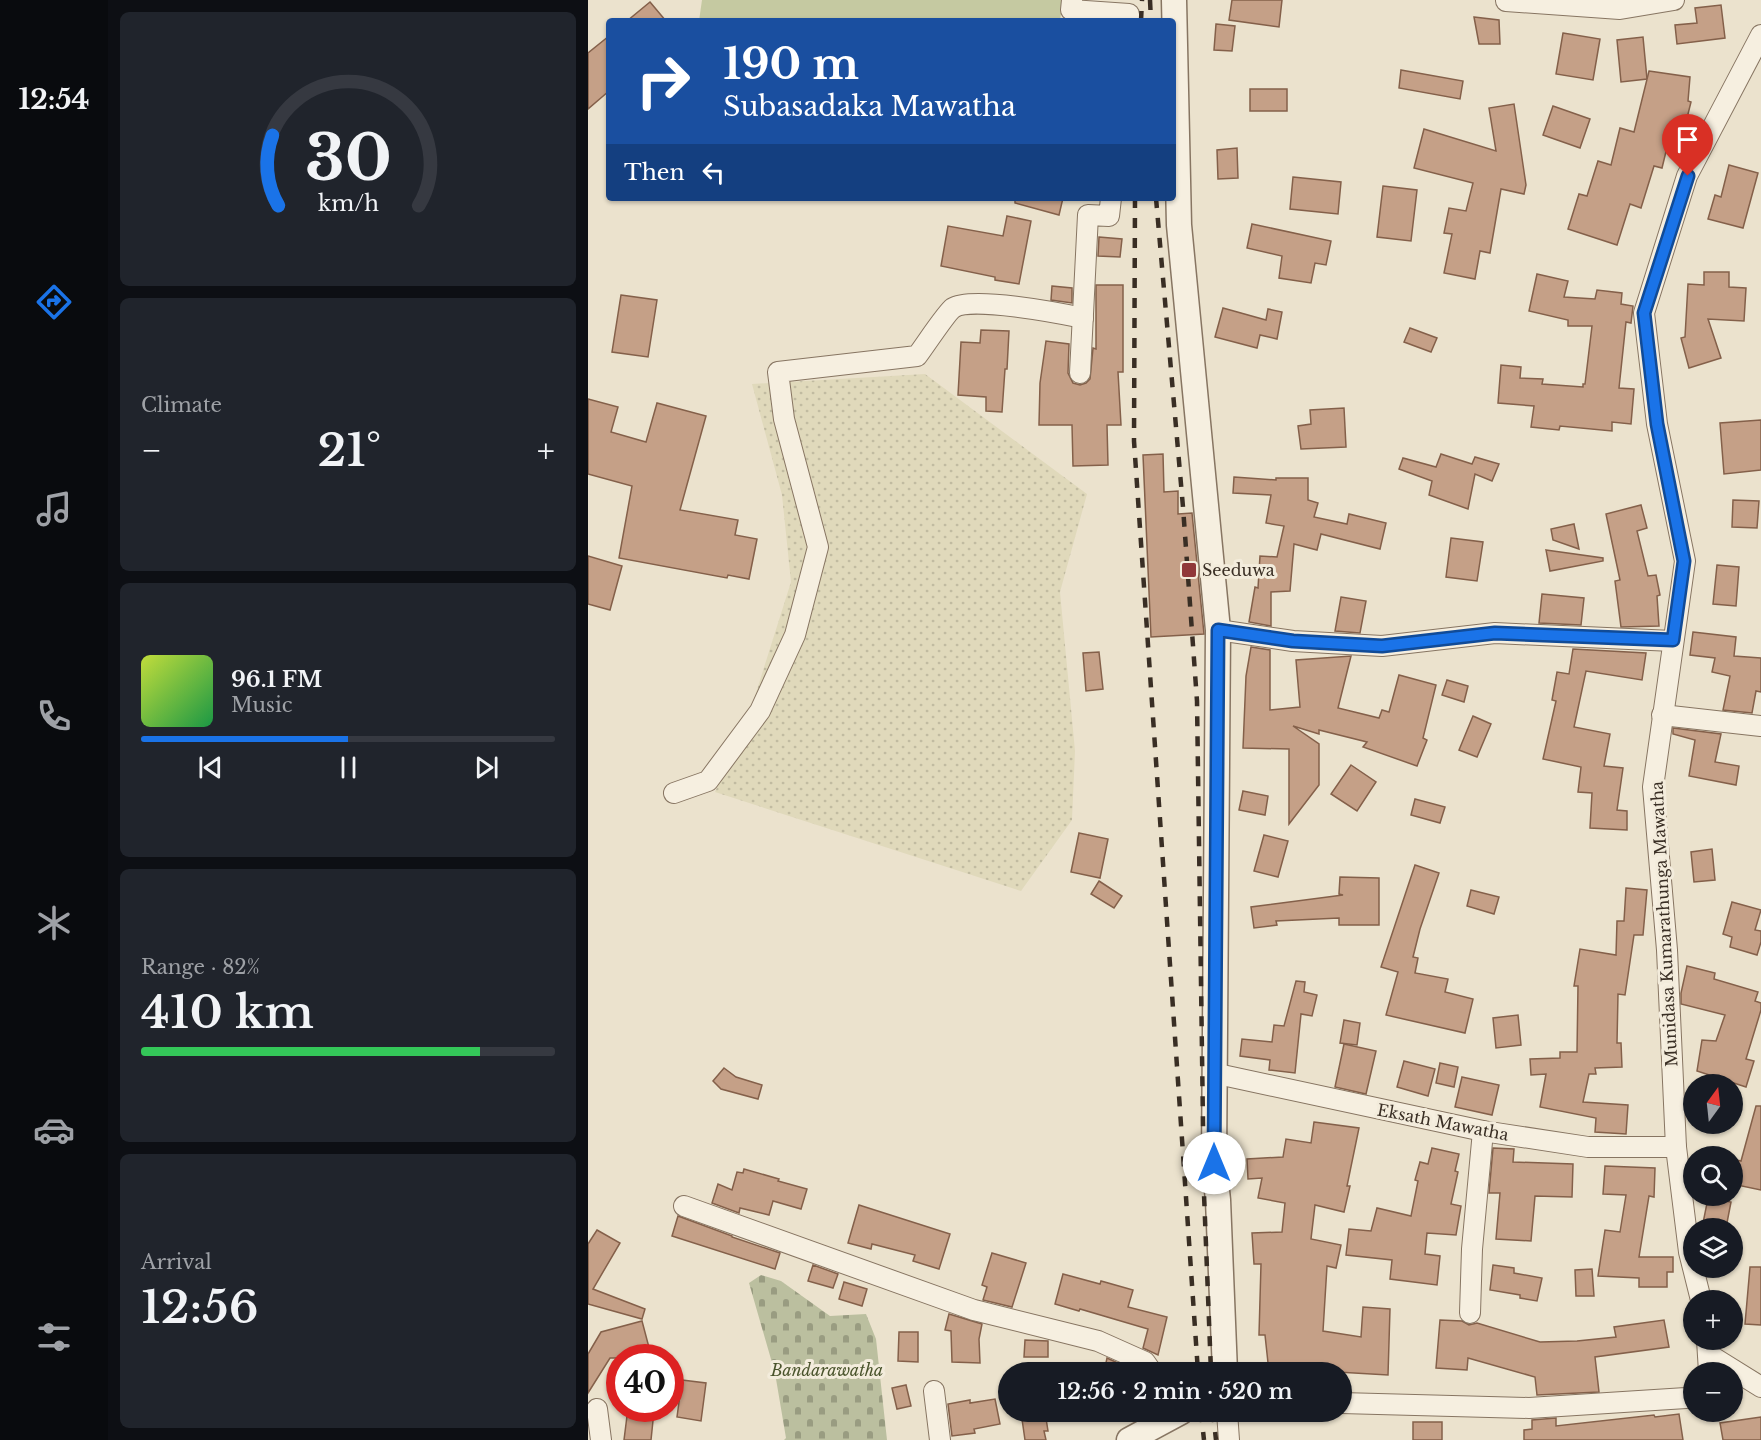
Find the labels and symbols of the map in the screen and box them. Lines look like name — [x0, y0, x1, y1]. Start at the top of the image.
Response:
pin — [1662, 114, 1713, 176]
place label: Seeduwa — [1202, 560, 1275, 580]
marker: Seeduwa — [1180, 561, 1198, 579]
street label: Munidasa Kumarathunga Mawatha — [1647, 781, 1681, 1067]
north arrow — [1683, 1074, 1743, 1134]
street label: Eksath Mawatha — [1376, 1099, 1511, 1145]
position arrow — [1182, 1131, 1246, 1195]
speed limit sign: 40 — [606, 1344, 684, 1422]
park label: Bandarawatha — [770, 1360, 883, 1380]

